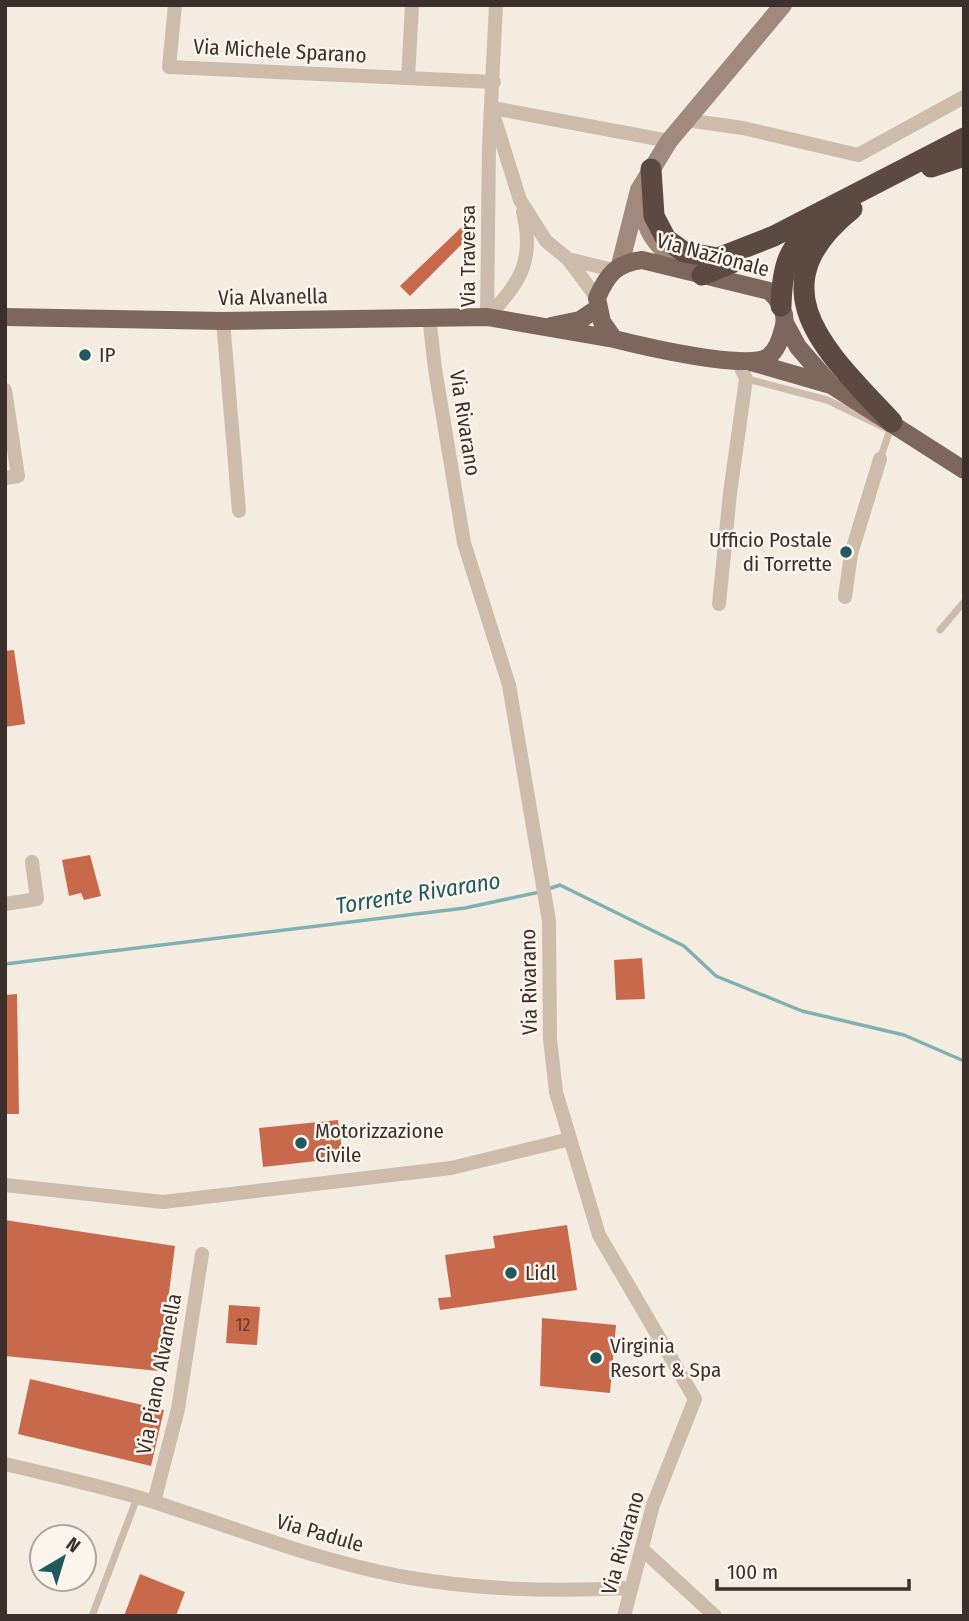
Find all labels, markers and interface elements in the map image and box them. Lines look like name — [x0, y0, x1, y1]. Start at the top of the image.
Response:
street label: Via Michele Sparano — [193, 33, 367, 69]
street label: Via Traversa — [455, 205, 481, 307]
street label: Via Nazionale — [654, 227, 772, 283]
street label: Via Alvanella — [218, 283, 328, 311]
place label: IP — [99, 342, 116, 368]
marker: IP — [77, 347, 93, 363]
street label: Via Rivarano — [444, 368, 486, 478]
place label: Ufficio Postale di Torrette — [709, 527, 832, 577]
marker: Ufficio Postale di Torrette — [838, 544, 854, 560]
water label: Torrente Rivarano — [334, 866, 502, 920]
street label: Via Rivarano — [515, 929, 543, 1035]
place label: Motorizzazione Civile — [315, 1118, 444, 1168]
marker: Motorizzazione Civile — [293, 1135, 309, 1151]
place label: Lidl — [525, 1260, 557, 1286]
marker: Lidl — [503, 1265, 519, 1281]
street label: Via Piano Alvanella — [131, 1291, 187, 1457]
house number: 12 — [236, 1314, 251, 1336]
place label: Virginia Resort & Spa — [610, 1333, 721, 1383]
marker: Virginia Resort & Spa — [588, 1350, 604, 1366]
street label: Via Rivarano — [596, 1488, 650, 1598]
street label: Via Padule — [273, 1508, 367, 1558]
north arrow — [28, 1523, 98, 1593]
text: N — [62, 1532, 85, 1558]
scale bar — [717, 1548, 909, 1592]
text: 100 m — [727, 1559, 778, 1585]

